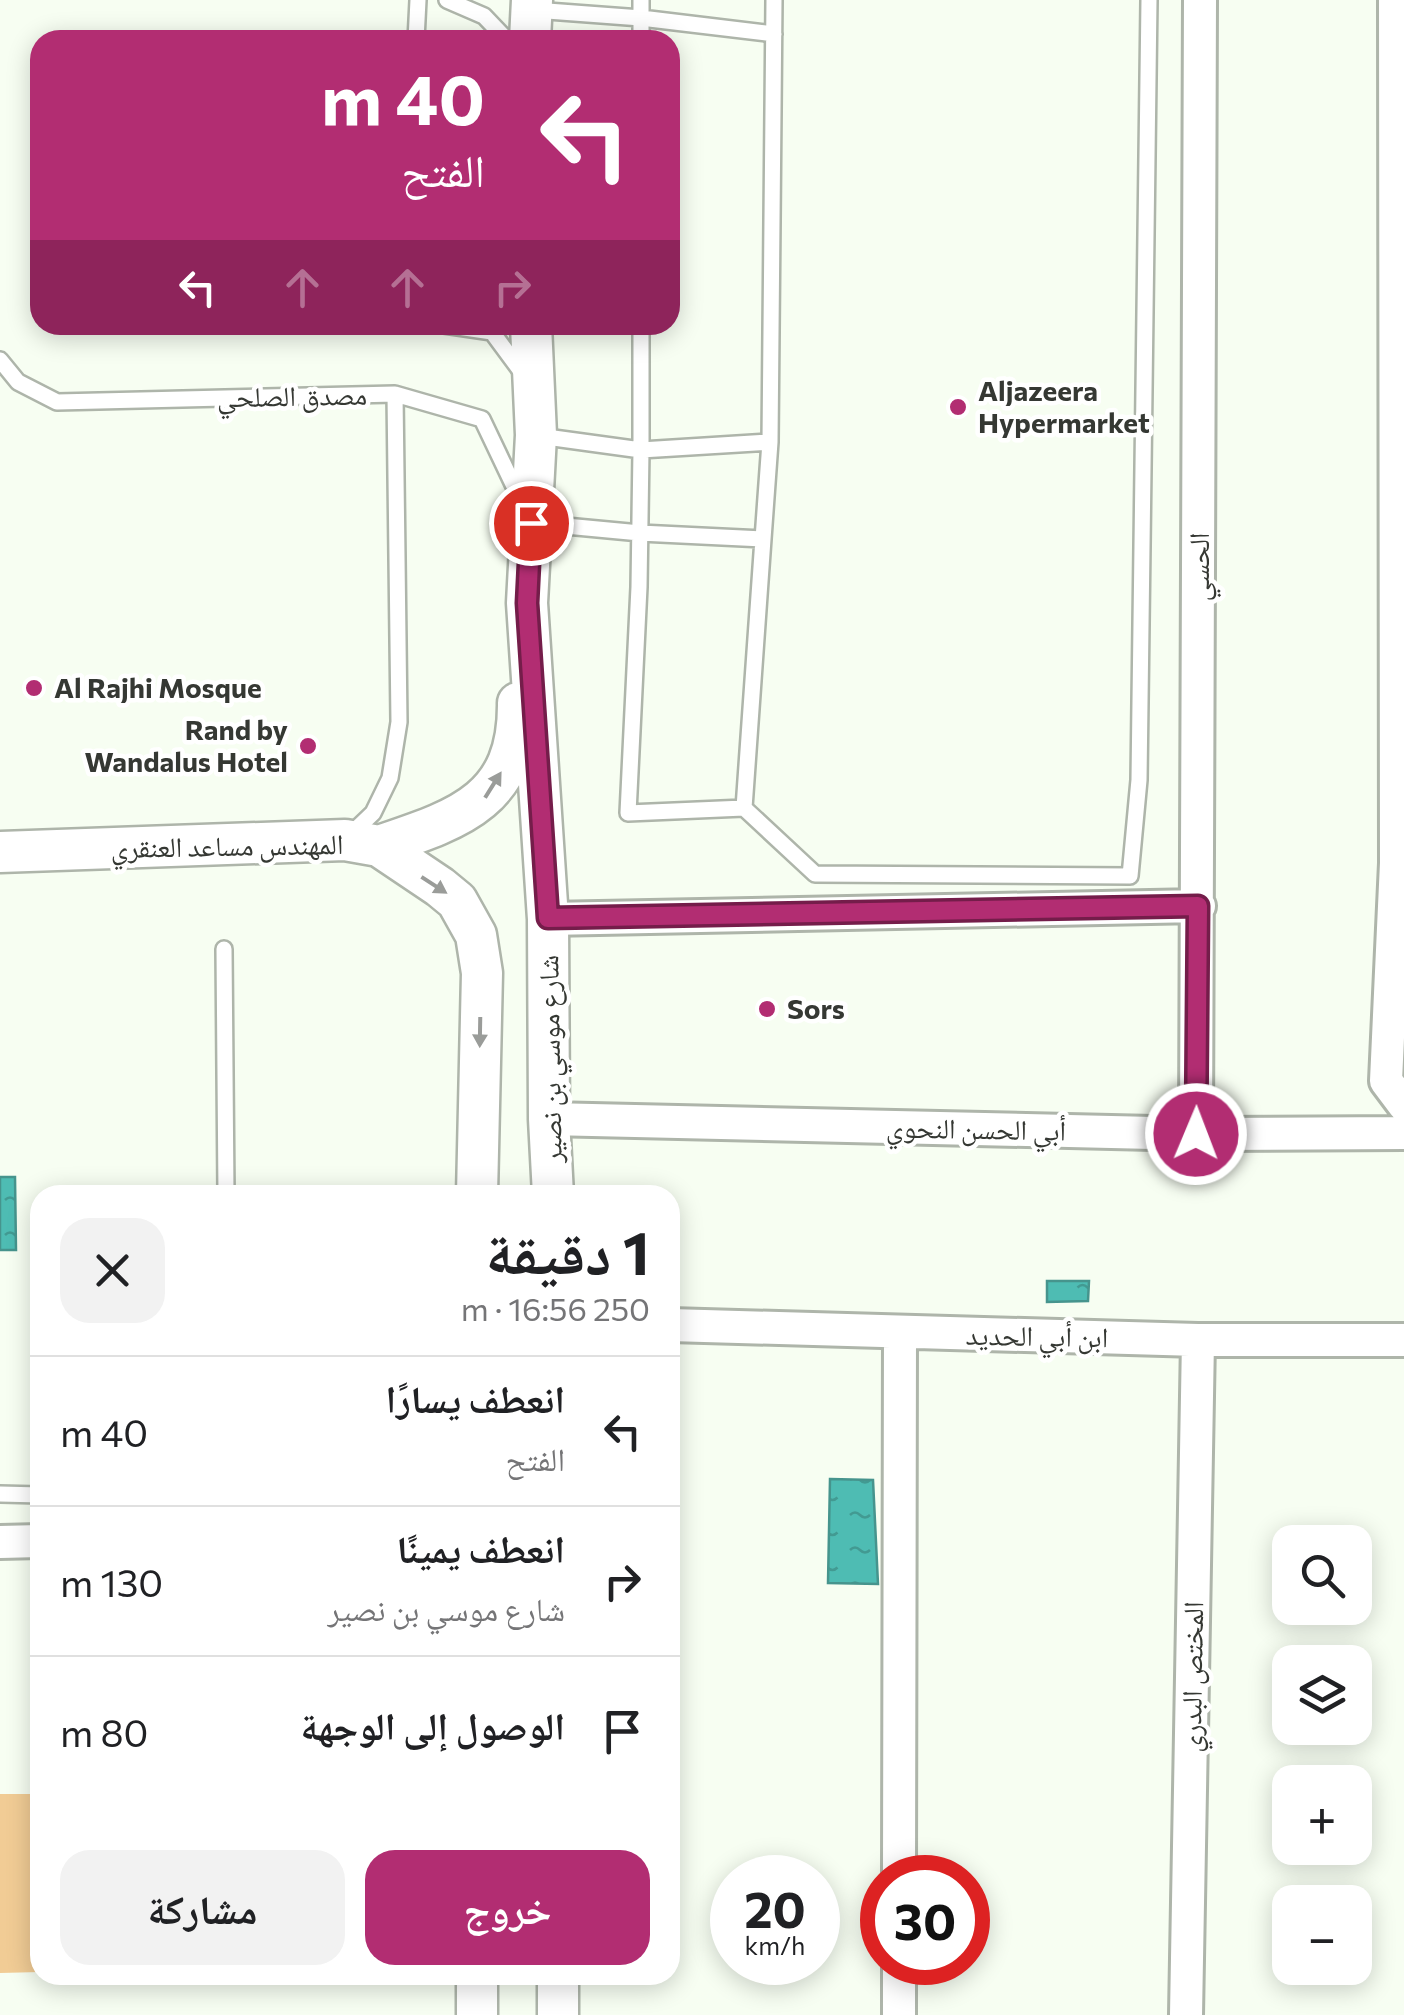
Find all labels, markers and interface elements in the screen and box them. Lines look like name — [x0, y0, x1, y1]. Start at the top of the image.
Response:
text: 40 m — [321, 54, 485, 139]
icon: left — [520, 70, 650, 200]
text: الفتح — [401, 141, 485, 196]
icon: left — [170, 260, 225, 315]
icon: ahead — [275, 260, 330, 315]
icon: ahead — [380, 260, 435, 315]
icon: right — [485, 260, 540, 315]
place label: Aljazeera Hypermarket — [978, 373, 1150, 439]
street label: مصدق الصلحي — [216, 377, 368, 420]
marker: Aljazeera Hypermarket — [947, 396, 969, 418]
pin — [489, 481, 574, 566]
icon: arrive — [504, 496, 559, 551]
street label: الحسي — [1181, 532, 1222, 602]
place label: Al Rajhi Mosque — [54, 670, 262, 704]
marker: Al Rajhi Mosque — [23, 677, 45, 699]
place label: Rand by Wandalus Hotel — [84, 712, 288, 778]
marker: Rand by Wandalus Hotel — [297, 735, 319, 757]
one-way arrow — [484, 771, 501, 799]
street label: المهندس مساعد العنقري — [110, 826, 344, 871]
one-way arrow — [420, 875, 447, 893]
street label: شارع موسي بن نصير — [530, 955, 575, 1164]
place label: Sors — [787, 991, 845, 1025]
marker: Sors — [756, 998, 778, 1020]
one-way arrow — [472, 1017, 488, 1049]
position arrow — [1144, 1082, 1248, 1186]
street label: أبي الحسن النحوي — [885, 1109, 1066, 1154]
text: 1 دقيقة — [485, 1214, 650, 1287]
button: close — [60, 1218, 165, 1323]
text: 250 m · 16:56 — [461, 1288, 650, 1328]
street label: ابن أبي الحديد — [965, 1317, 1109, 1360]
text: انعطف يسارًا — [385, 1374, 565, 1421]
icon: left — [595, 1404, 650, 1459]
text: 40 m — [60, 1408, 148, 1455]
text: الفتح — [505, 1438, 565, 1478]
text: انعطف يمينًا — [397, 1524, 565, 1571]
map controls — [1272, 1525, 1372, 1985]
button: search — [1272, 1525, 1372, 1625]
icon: right — [595, 1554, 650, 1609]
text: 130 m — [60, 1558, 163, 1605]
text: شارع موسي بن نصير — [328, 1588, 565, 1628]
street label: المختص البدري — [1173, 1601, 1216, 1753]
button: layers — [1272, 1645, 1372, 1745]
text: الوصول إلى الوجهة — [301, 1701, 565, 1748]
icon: arrive — [595, 1704, 650, 1759]
text: 80 m — [60, 1708, 148, 1755]
button: + — [1272, 1765, 1372, 1865]
button: مشاركة — [60, 1850, 345, 1965]
button: خروج — [365, 1850, 650, 1965]
speed limit sign: 30 — [860, 1855, 990, 1985]
text: 20 — [744, 1877, 806, 1938]
button: − — [1272, 1885, 1372, 1985]
text: km/h — [745, 1930, 805, 1960]

